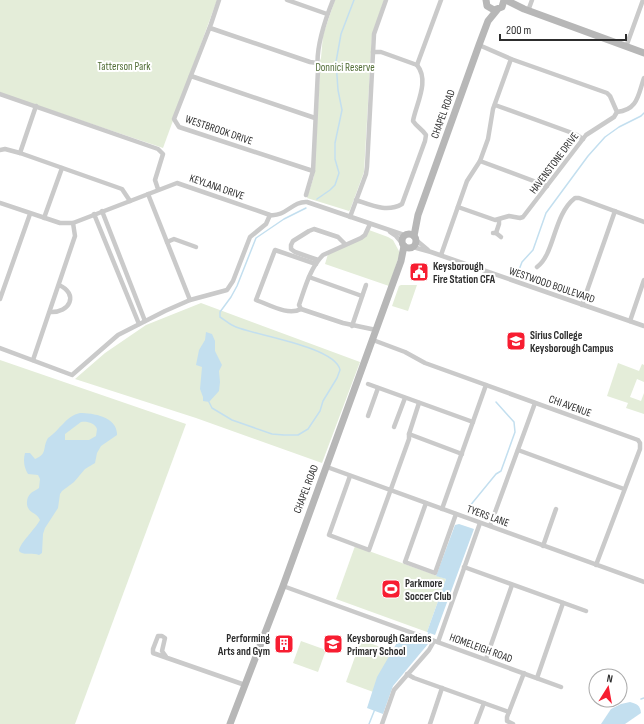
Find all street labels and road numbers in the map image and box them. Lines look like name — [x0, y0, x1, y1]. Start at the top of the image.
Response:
street label: CHAPEL ROAD — [428, 88, 458, 140]
street label: WESTBROOK DRIVE — [184, 112, 254, 148]
street label: HAVENSTONE DRIVE — [527, 130, 581, 196]
street label: KEYLANA DRIVE — [188, 172, 246, 202]
street label: WESTWOOD BOULEVARD — [507, 264, 597, 306]
street label: CHI AVENUE — [547, 392, 593, 420]
street label: CHAPEL ROAD — [291, 463, 321, 515]
street label: TYERS LANE — [465, 502, 511, 530]
street label: HOMELEIGH ROAD — [448, 631, 514, 665]

